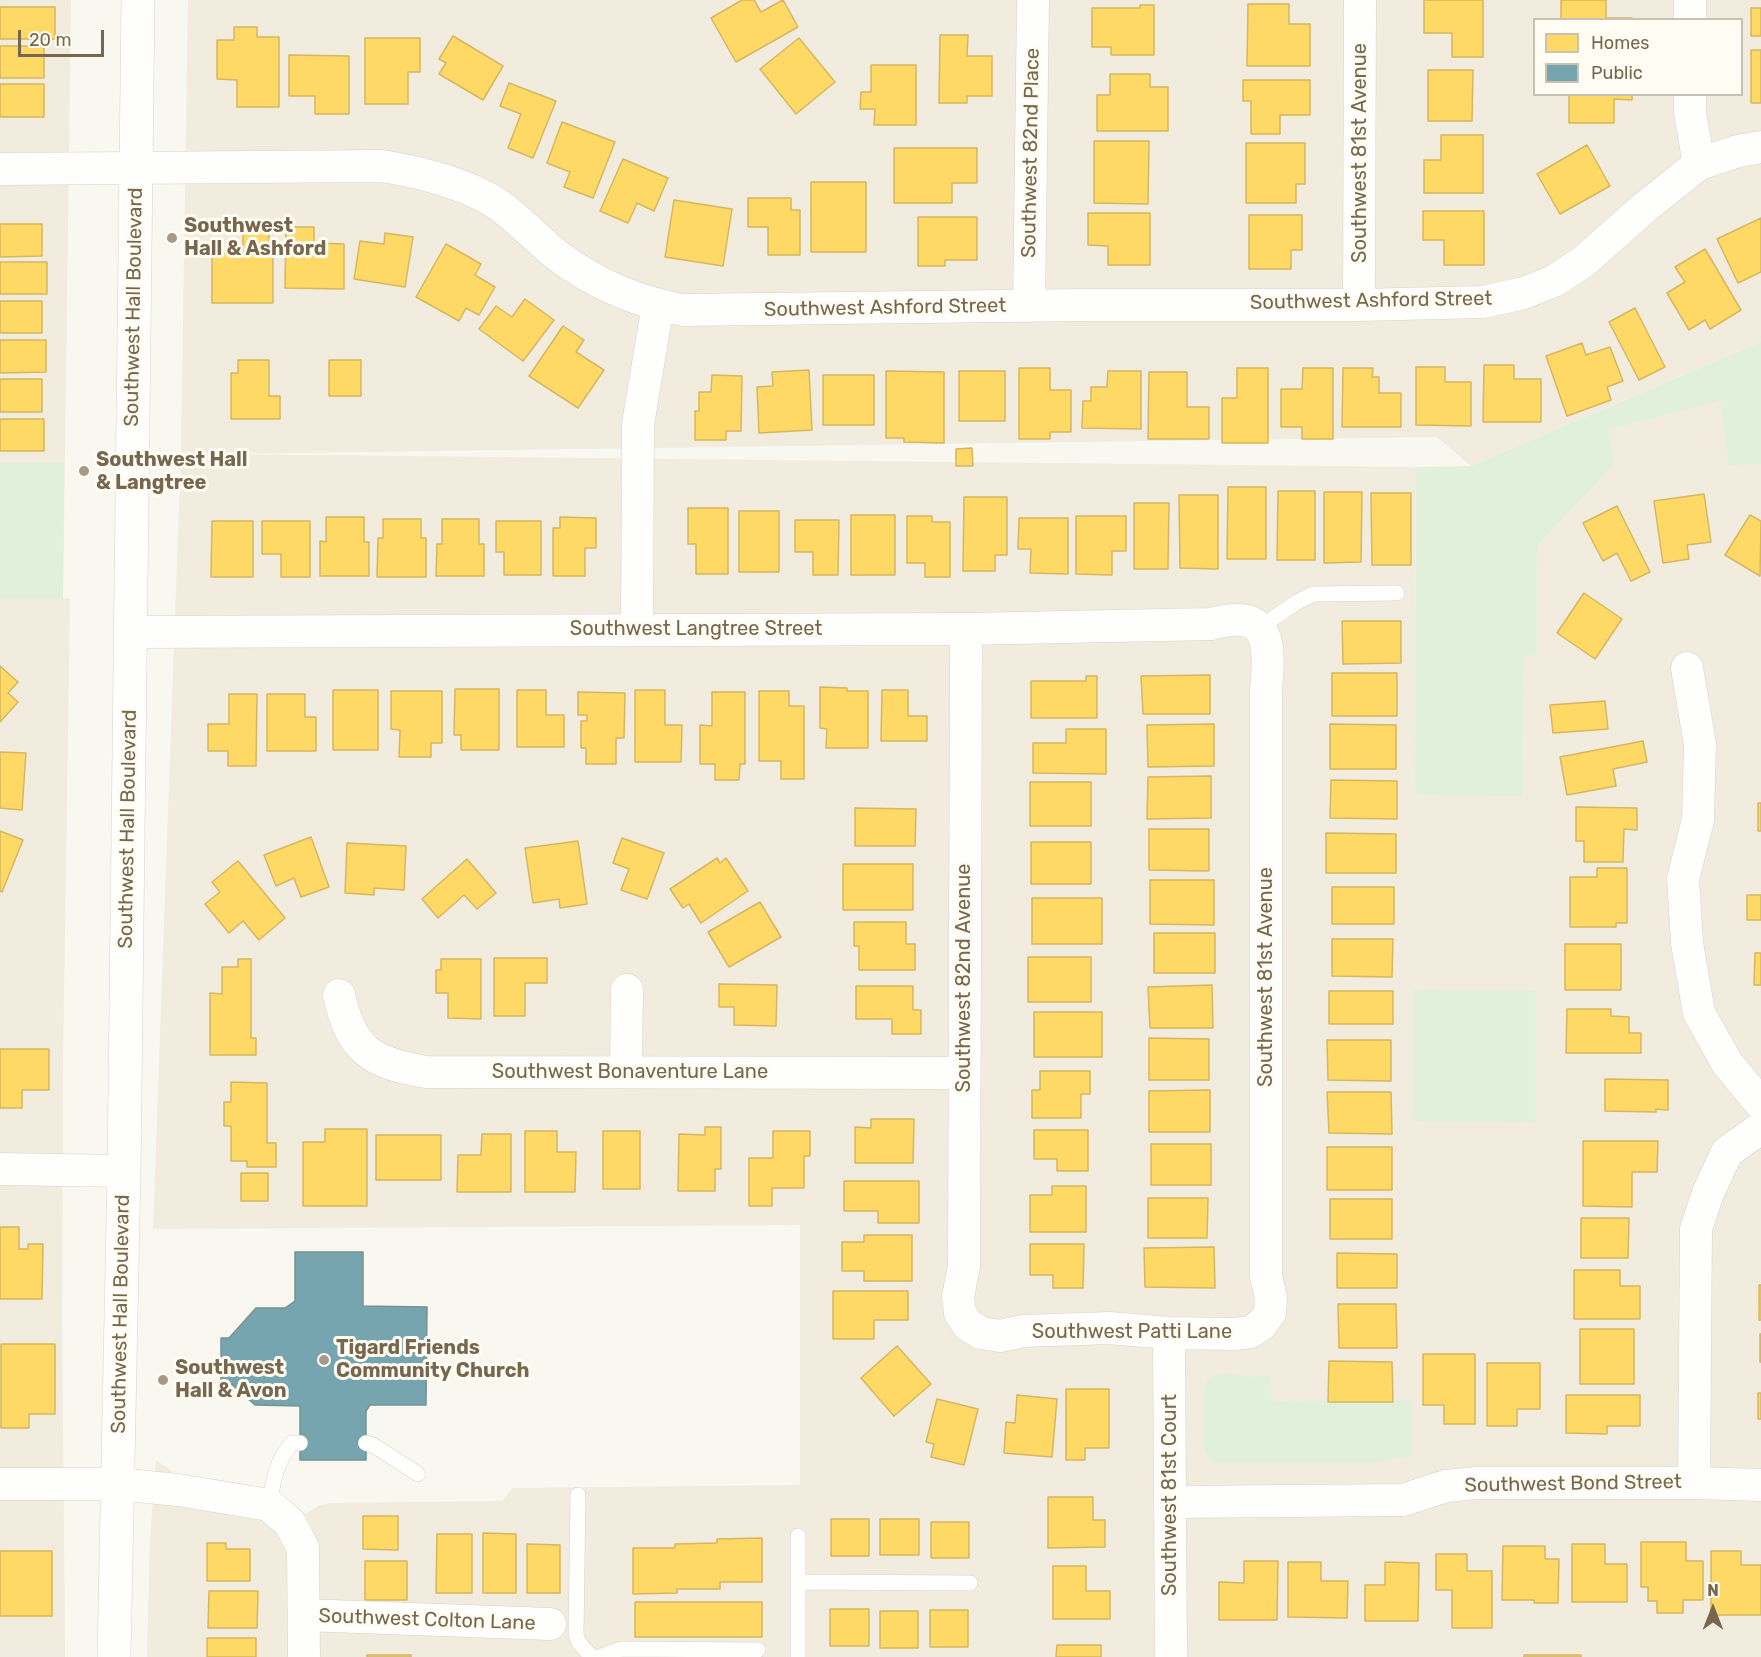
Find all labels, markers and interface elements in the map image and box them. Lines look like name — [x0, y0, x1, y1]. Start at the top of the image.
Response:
scale bar — [21, 18, 106, 56]
legend — [1533, 18, 1743, 96]
text: 20 m — [29, 29, 71, 51]
text: Homes — [1591, 32, 1649, 54]
street label: Southwest 81st Avenue — [1348, 43, 1372, 263]
street label: Southwest 82nd Place — [1017, 48, 1045, 258]
text: Public — [1591, 62, 1643, 84]
street label: Southwest Hall Boulevard — [120, 187, 148, 427]
place label: Southwest Hall & Ashford — [184, 214, 326, 261]
marker: Southwest Hall & Ashford — [165, 231, 179, 245]
street label: Southwest Ashford Street — [1250, 287, 1492, 315]
street label: Southwest Ashford Street — [764, 294, 1006, 322]
place label: Southwest Hall & Langtree — [96, 448, 248, 495]
marker: Southwest Hall & Langtree — [77, 464, 91, 478]
street label: Southwest Langtree Street — [570, 617, 822, 641]
street label: Southwest Hall Boulevard — [114, 709, 142, 949]
street label: Southwest 82nd Avenue — [952, 863, 976, 1093]
street label: Southwest 81st Avenue — [1254, 867, 1278, 1087]
street label: Southwest Bonaventure Lane — [492, 1060, 768, 1084]
street label: Southwest Hall Boulevard — [107, 1194, 135, 1434]
street label: Southwest Patti Lane — [1032, 1320, 1232, 1344]
place label: Tigard Friends Community Church — [336, 1336, 529, 1383]
marker: Tigard Friends Community Church — [317, 1353, 331, 1367]
place label: Southwest Hall & Avon — [175, 1356, 287, 1403]
marker: Southwest Hall & Avon — [156, 1373, 170, 1387]
street label: Southwest 81st Court — [1158, 1394, 1182, 1596]
street label: Southwest Bond Street — [1464, 1470, 1682, 1498]
north arrow — [1683, 1579, 1743, 1639]
text: N — [1707, 1581, 1719, 1600]
street label: Southwest Colton Lane — [318, 1604, 536, 1636]

